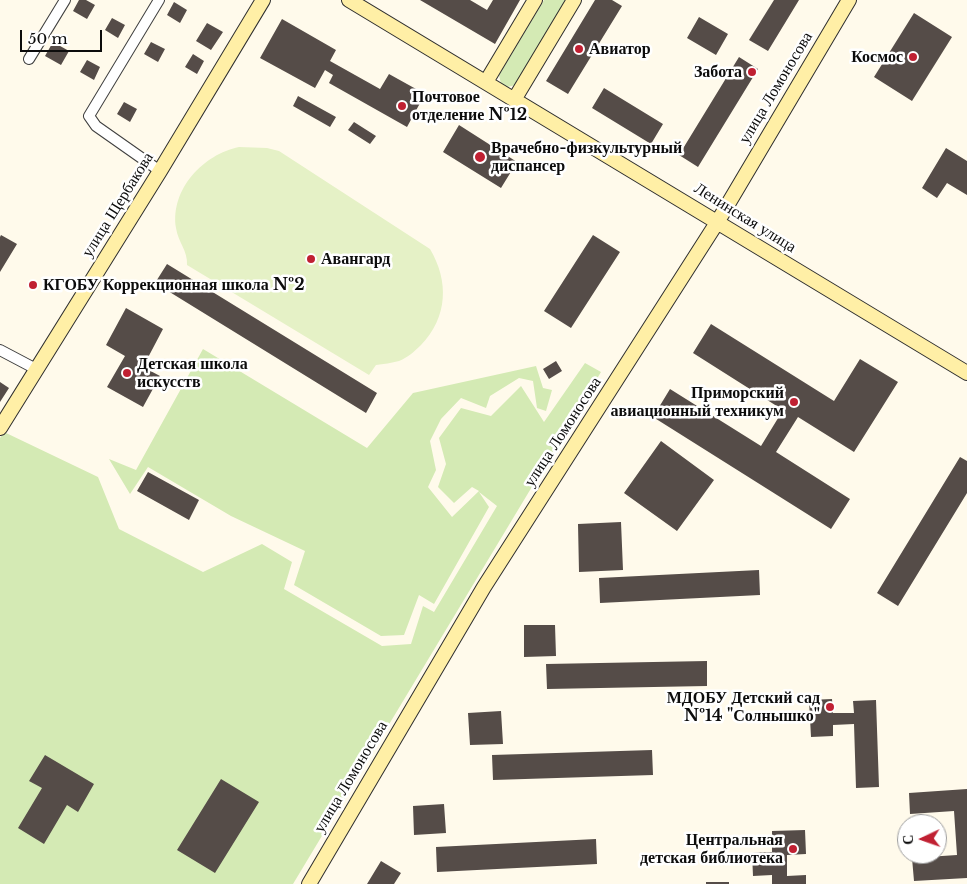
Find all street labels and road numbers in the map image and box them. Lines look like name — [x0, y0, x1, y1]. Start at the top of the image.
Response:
street label: улица Ломоносова — [735, 29, 817, 147]
street label: улица Щербакова — [78, 149, 158, 261]
street label: Ленинская улица — [690, 179, 800, 257]
street label: улица Ломоносова — [520, 374, 606, 490]
street label: улица Ломоносова — [310, 718, 392, 836]

